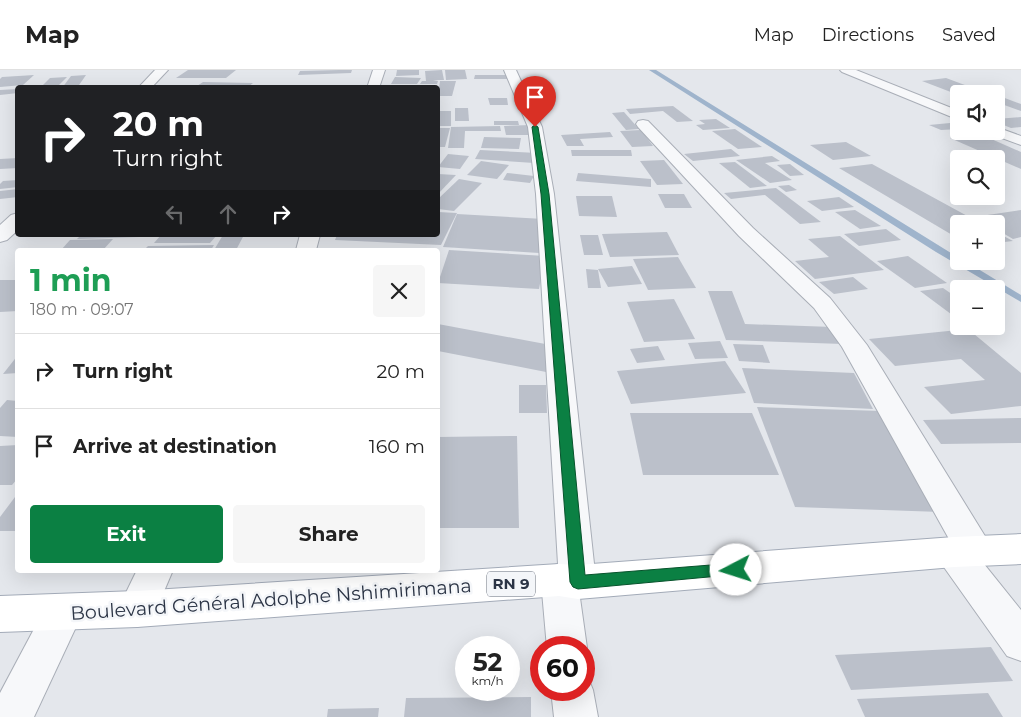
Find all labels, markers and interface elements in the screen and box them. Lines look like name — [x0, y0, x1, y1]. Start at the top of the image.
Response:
text: Map — [25, 20, 79, 49]
text: Map — [754, 24, 794, 46]
text: Directions — [822, 24, 914, 46]
text: Saved — [942, 24, 996, 46]
pin — [514, 76, 556, 127]
icon: arrive — [521, 83, 549, 111]
map controls — [950, 85, 1005, 335]
button: sound — [950, 85, 1005, 140]
text: 20 m — [113, 102, 204, 145]
icon: right — [30, 105, 95, 170]
text: Turn right — [113, 145, 223, 172]
button: search — [950, 150, 1005, 205]
icon: left — [161, 200, 189, 228]
icon: ahead — [214, 200, 242, 228]
icon: right — [267, 200, 295, 228]
button: + — [950, 215, 1005, 270]
text: 1 min — [30, 262, 111, 299]
button: close — [373, 265, 425, 317]
button: − — [950, 280, 1005, 335]
text: 180 m · 09:07 — [30, 300, 134, 319]
icon: right — [30, 357, 58, 385]
text: Turn right — [73, 360, 173, 383]
text: 20 m — [377, 360, 425, 383]
icon: arrive — [30, 432, 58, 460]
text: Arrive at destination — [73, 435, 277, 458]
text: 160 m — [369, 435, 425, 458]
button: Exit — [30, 505, 223, 563]
button: Share — [233, 505, 425, 563]
position arrow — [709, 543, 761, 595]
road number: RN 9 — [487, 572, 535, 596]
street label: Boulevard Général Adolphe Nshimirimana — [70, 574, 472, 625]
speed limit sign: 60 — [530, 636, 595, 701]
text: 52 — [473, 647, 502, 677]
text: km/h — [471, 673, 504, 688]

